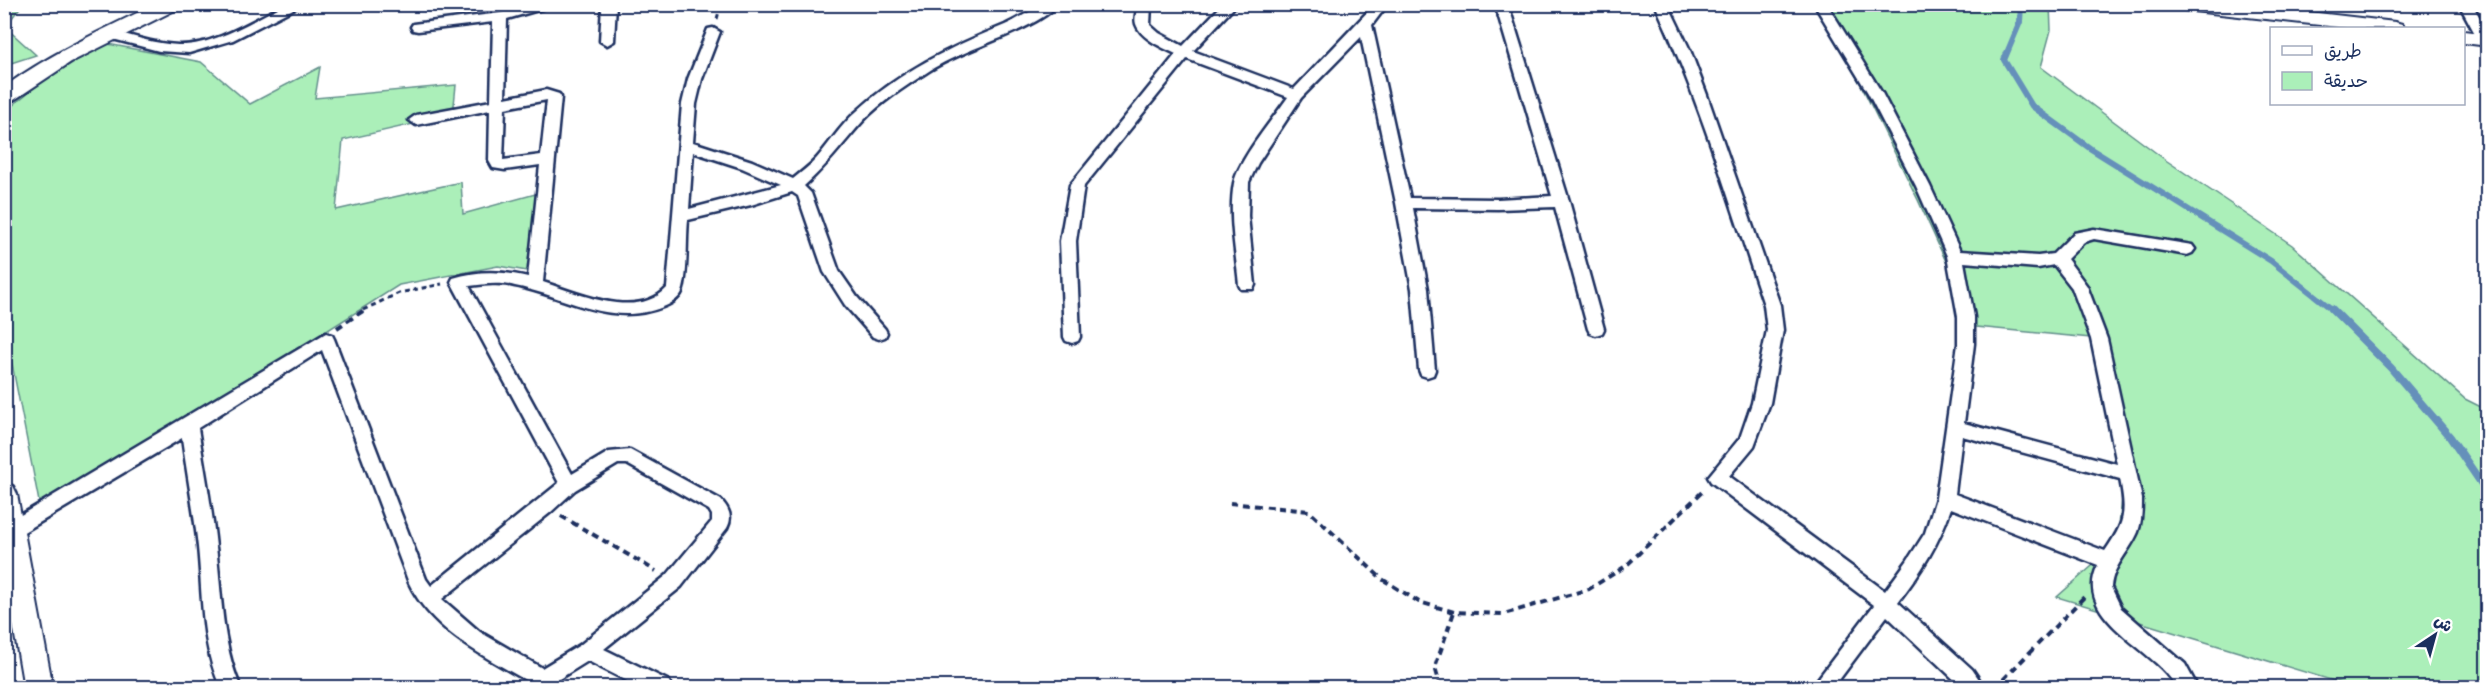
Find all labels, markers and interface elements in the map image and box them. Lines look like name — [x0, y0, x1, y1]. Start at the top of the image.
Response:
legend — [2270, 27, 2465, 105]
text: طريق — [2324, 40, 2362, 62]
text: حديقة — [2324, 70, 2368, 92]
north arrow — [2405, 605, 2465, 665]
text: ش — [2430, 610, 2456, 637]

